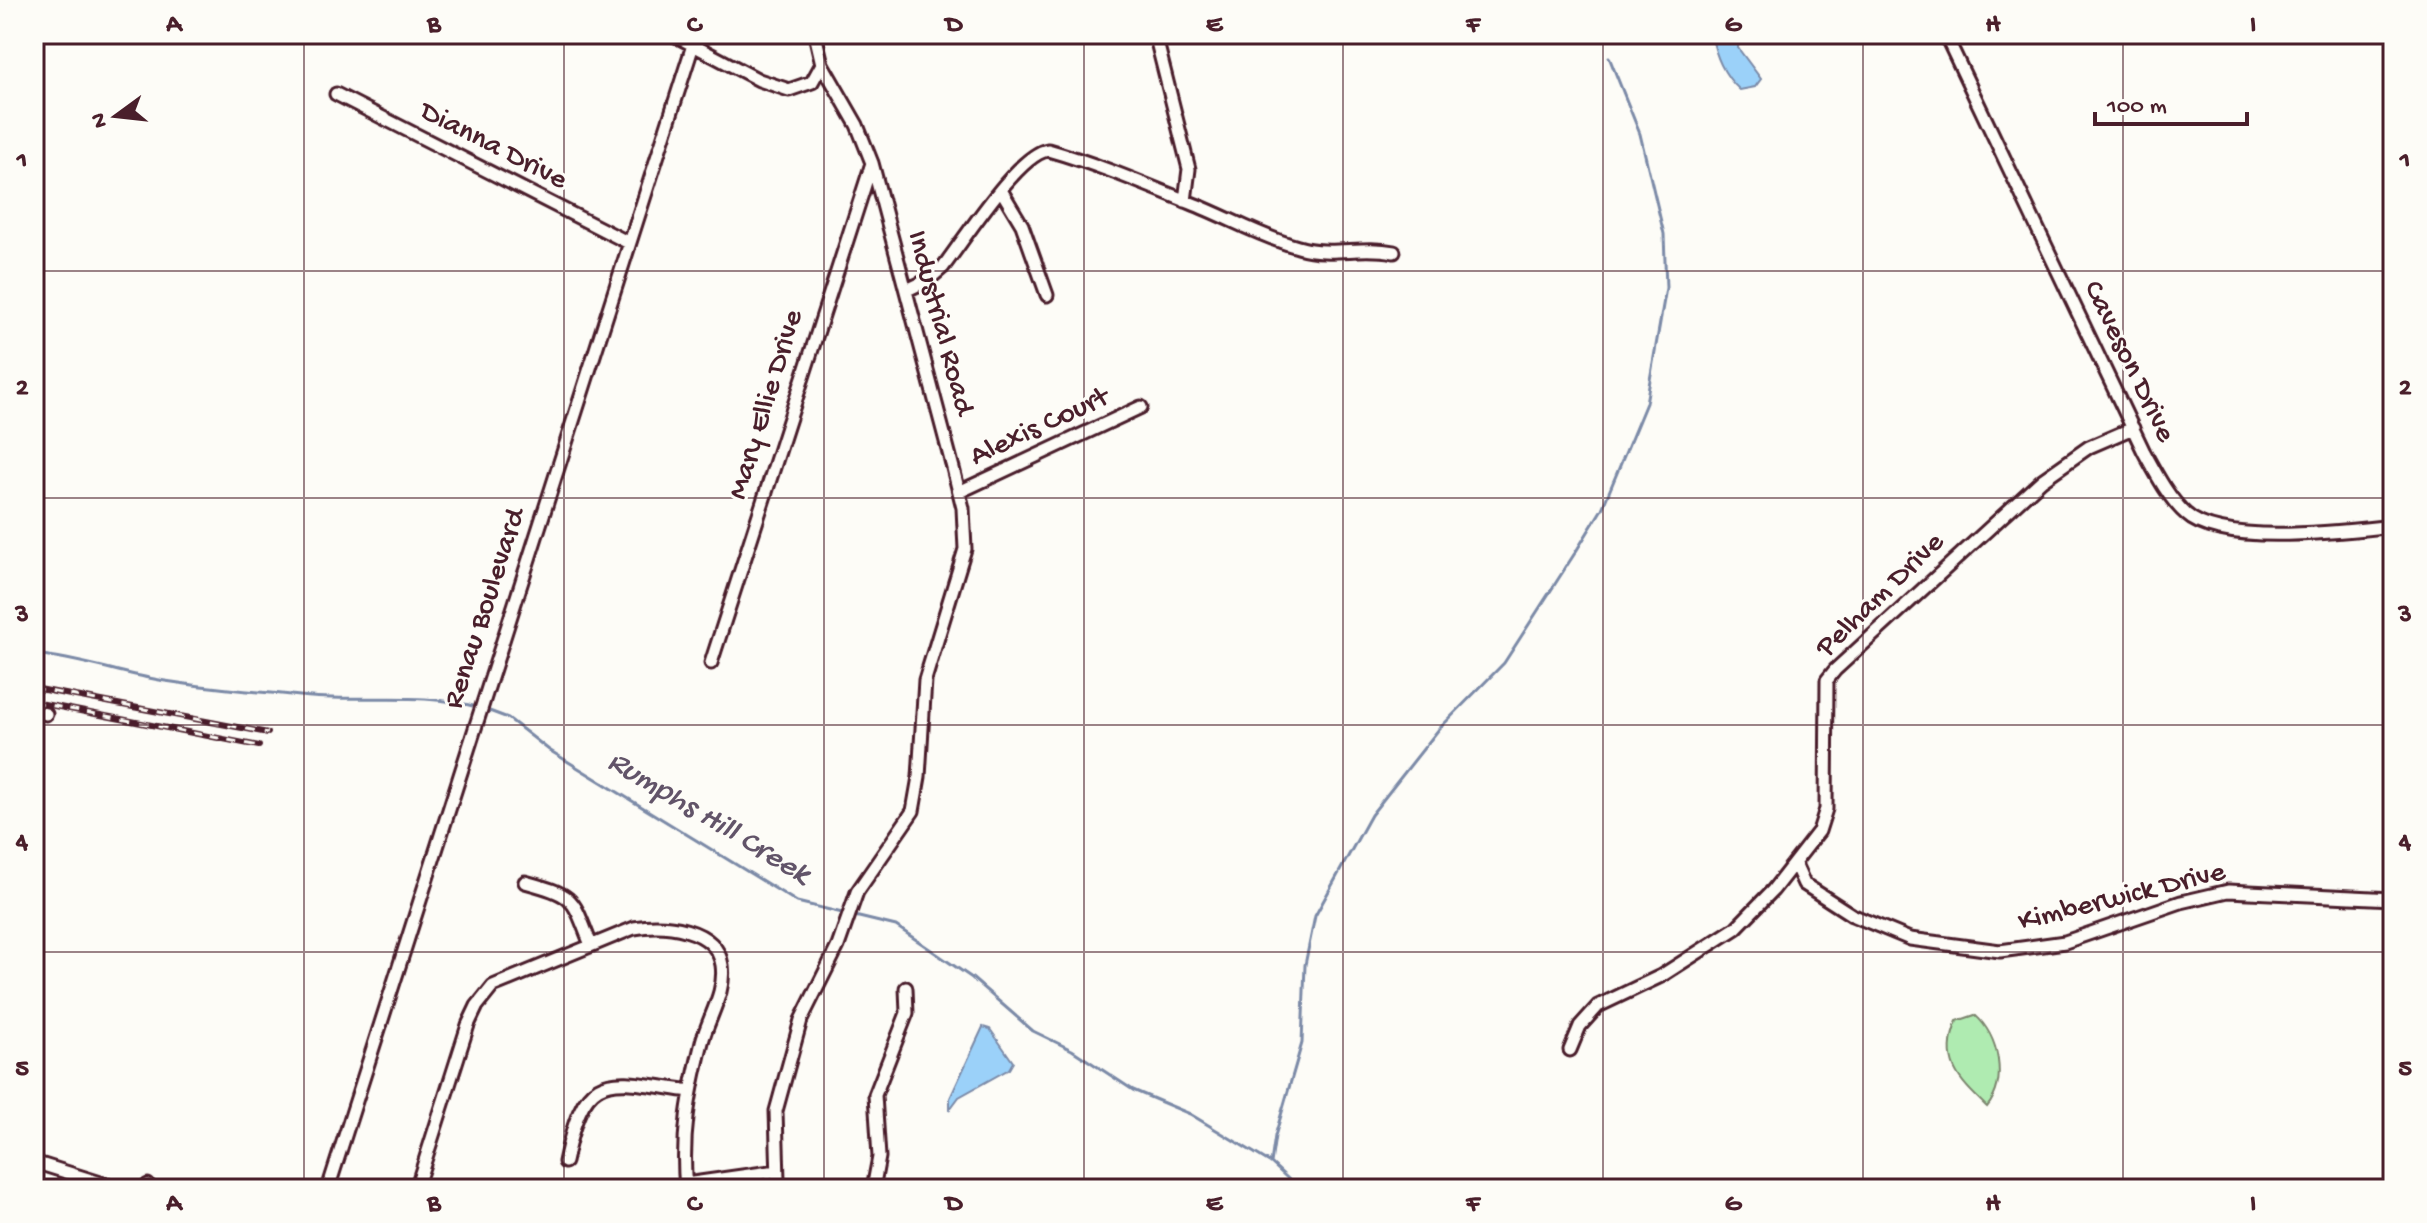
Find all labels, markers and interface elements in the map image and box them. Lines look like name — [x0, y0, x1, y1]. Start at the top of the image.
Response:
text: A — [165, 11, 183, 42]
text: B — [426, 11, 442, 42]
text: C — [687, 11, 704, 42]
text: D — [944, 11, 964, 42]
text: E — [1206, 11, 1224, 42]
text: F — [1465, 11, 1481, 42]
text: G — [1725, 11, 1743, 42]
text: H — [1986, 11, 2002, 42]
text: I — [2250, 11, 2256, 42]
north arrow — [76, 76, 156, 156]
scale bar — [2095, 76, 2247, 126]
text: 100 m — [2106, 93, 2167, 122]
street label: Dianna Drive — [412, 94, 573, 199]
text: N — [86, 110, 115, 130]
text: 1 — [16, 147, 27, 178]
text: 1 — [2399, 147, 2410, 178]
street label: Industrial Road — [898, 227, 981, 421]
street label: Caveson Drive — [2074, 276, 2182, 449]
street label: Mary Ellie Drive — [722, 306, 813, 504]
text: 2 — [16, 374, 29, 405]
text: 2 — [2399, 374, 2412, 405]
street label: Alexis Court — [965, 379, 1117, 475]
street label: Renau Boulevard — [437, 502, 536, 714]
street label: Pelham Drive — [1809, 526, 1953, 667]
text: 3 — [14, 601, 29, 632]
text: 3 — [2397, 601, 2412, 632]
water label: Rumphs Hill Creek — [600, 744, 819, 896]
text: 4 — [15, 828, 29, 859]
text: 4 — [2398, 828, 2412, 859]
street label: Kimberwick Drive — [2015, 855, 2230, 941]
text: 5 — [15, 1055, 29, 1086]
text: 5 — [2398, 1055, 2412, 1086]
text: A — [165, 1190, 183, 1221]
text: B — [426, 1190, 442, 1221]
text: C — [687, 1190, 704, 1221]
text: D — [944, 1190, 964, 1221]
text: E — [1206, 1190, 1224, 1221]
text: F — [1465, 1190, 1481, 1221]
text: G — [1725, 1190, 1743, 1221]
text: H — [1986, 1190, 2002, 1221]
text: I — [2250, 1190, 2256, 1221]

